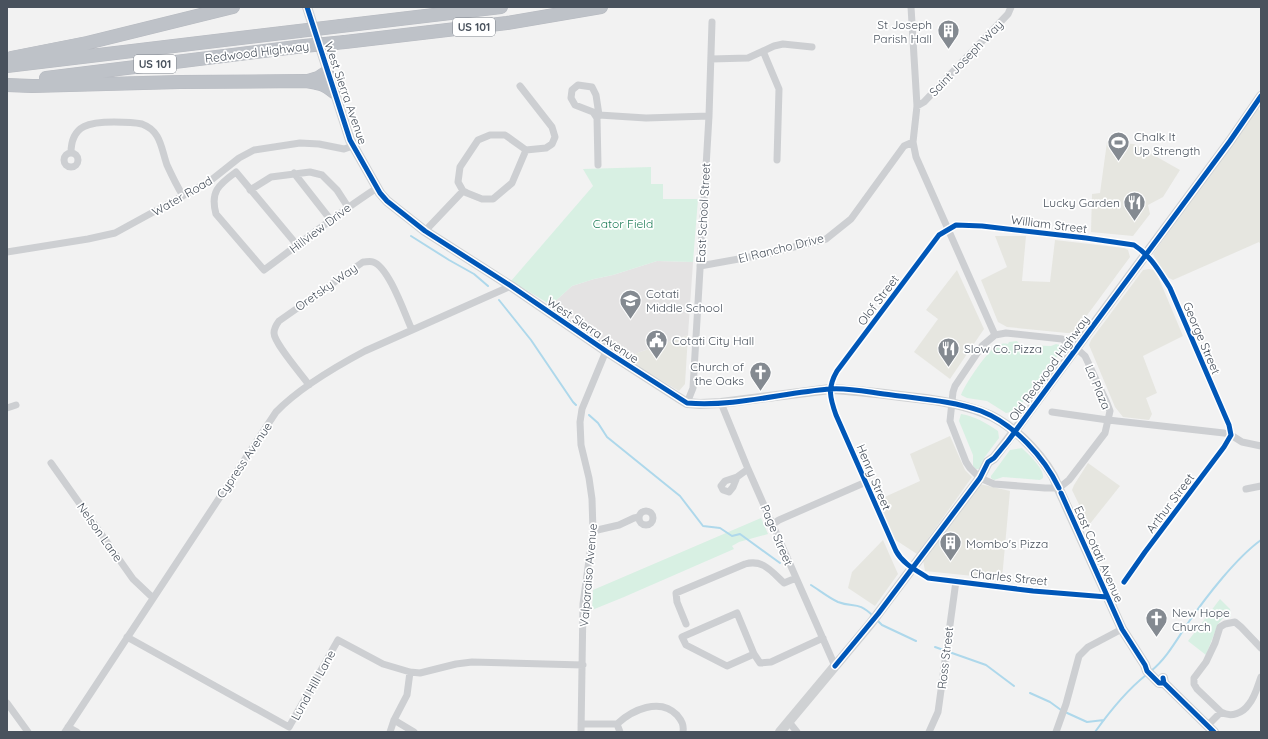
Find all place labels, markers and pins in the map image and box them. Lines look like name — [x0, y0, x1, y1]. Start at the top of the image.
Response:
place label: St Joseph Parish Hall — [873, 17, 932, 46]
building icon: St Joseph Parish Hall — [935, 18, 961, 51]
place label: Chalk It Up Strength — [1134, 129, 1200, 158]
sports icon: Chalk It Up Strength — [1105, 130, 1131, 163]
restaurant icon: Lucky Garden — [1122, 189, 1148, 222]
place label: Lucky Garden — [1043, 195, 1120, 210]
place label: Cotati Middle School — [646, 286, 723, 315]
school or university icon: Cotati Middle School — [617, 287, 643, 320]
public building icon: Cotati City Hall — [644, 327, 670, 360]
place label: Cotati City Hall — [672, 333, 754, 348]
restaurant icon: Slow Co. Pizza — [935, 335, 961, 368]
place label: Slow Co. Pizza — [964, 341, 1042, 356]
place label: Church of the Oaks — [690, 359, 745, 388]
church icon: Church of the Oaks — [747, 360, 773, 393]
building icon: Mombo's Pizza — [938, 530, 964, 563]
place label: Mombo's Pizza — [966, 536, 1048, 551]
place label: New Hope Church — [1172, 605, 1230, 634]
church icon: New Hope Church — [1143, 606, 1169, 639]

